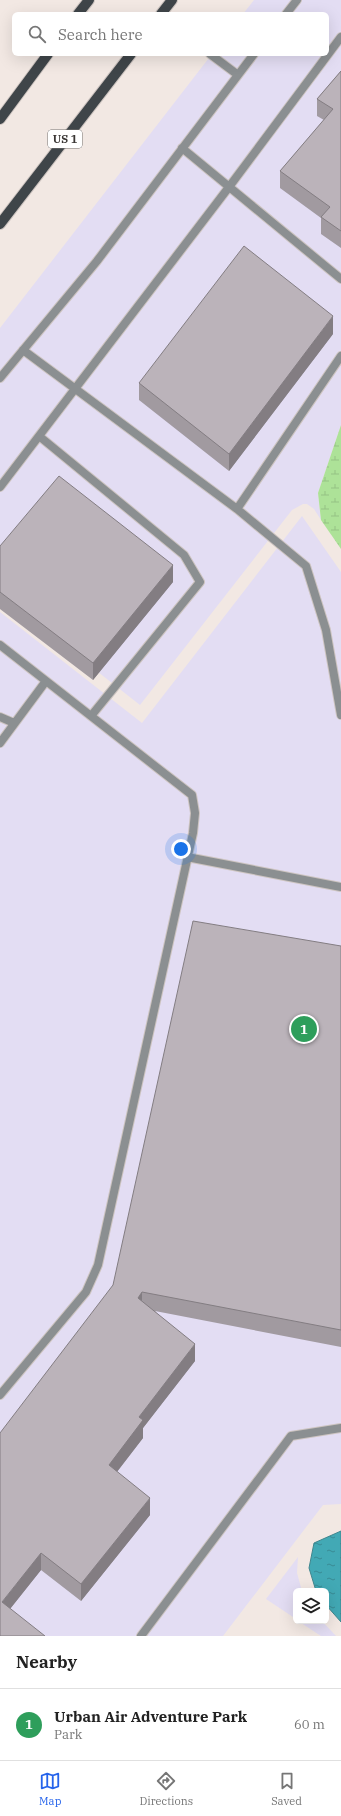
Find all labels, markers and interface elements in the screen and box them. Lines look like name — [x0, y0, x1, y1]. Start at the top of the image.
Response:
search box — [12, 12, 329, 56]
icon: search — [26, 23, 48, 45]
text: Search here — [58, 25, 143, 44]
road number: US 1 — [48, 130, 82, 148]
your location — [171, 839, 191, 859]
pin: 1 — [291, 1014, 317, 1044]
map controls — [293, 1588, 329, 1624]
button: layers — [293, 1588, 329, 1624]
text: Nearby — [16, 1651, 77, 1673]
text: Urban Air Adventure Park — [54, 1707, 247, 1726]
text: 1 — [25, 1716, 33, 1733]
text: 60 m — [294, 1716, 325, 1733]
text: Park — [54, 1726, 82, 1743]
tab: Map — [39, 1770, 61, 1808]
tab: Directions — [139, 1770, 193, 1808]
tab: Saved — [271, 1770, 302, 1808]

